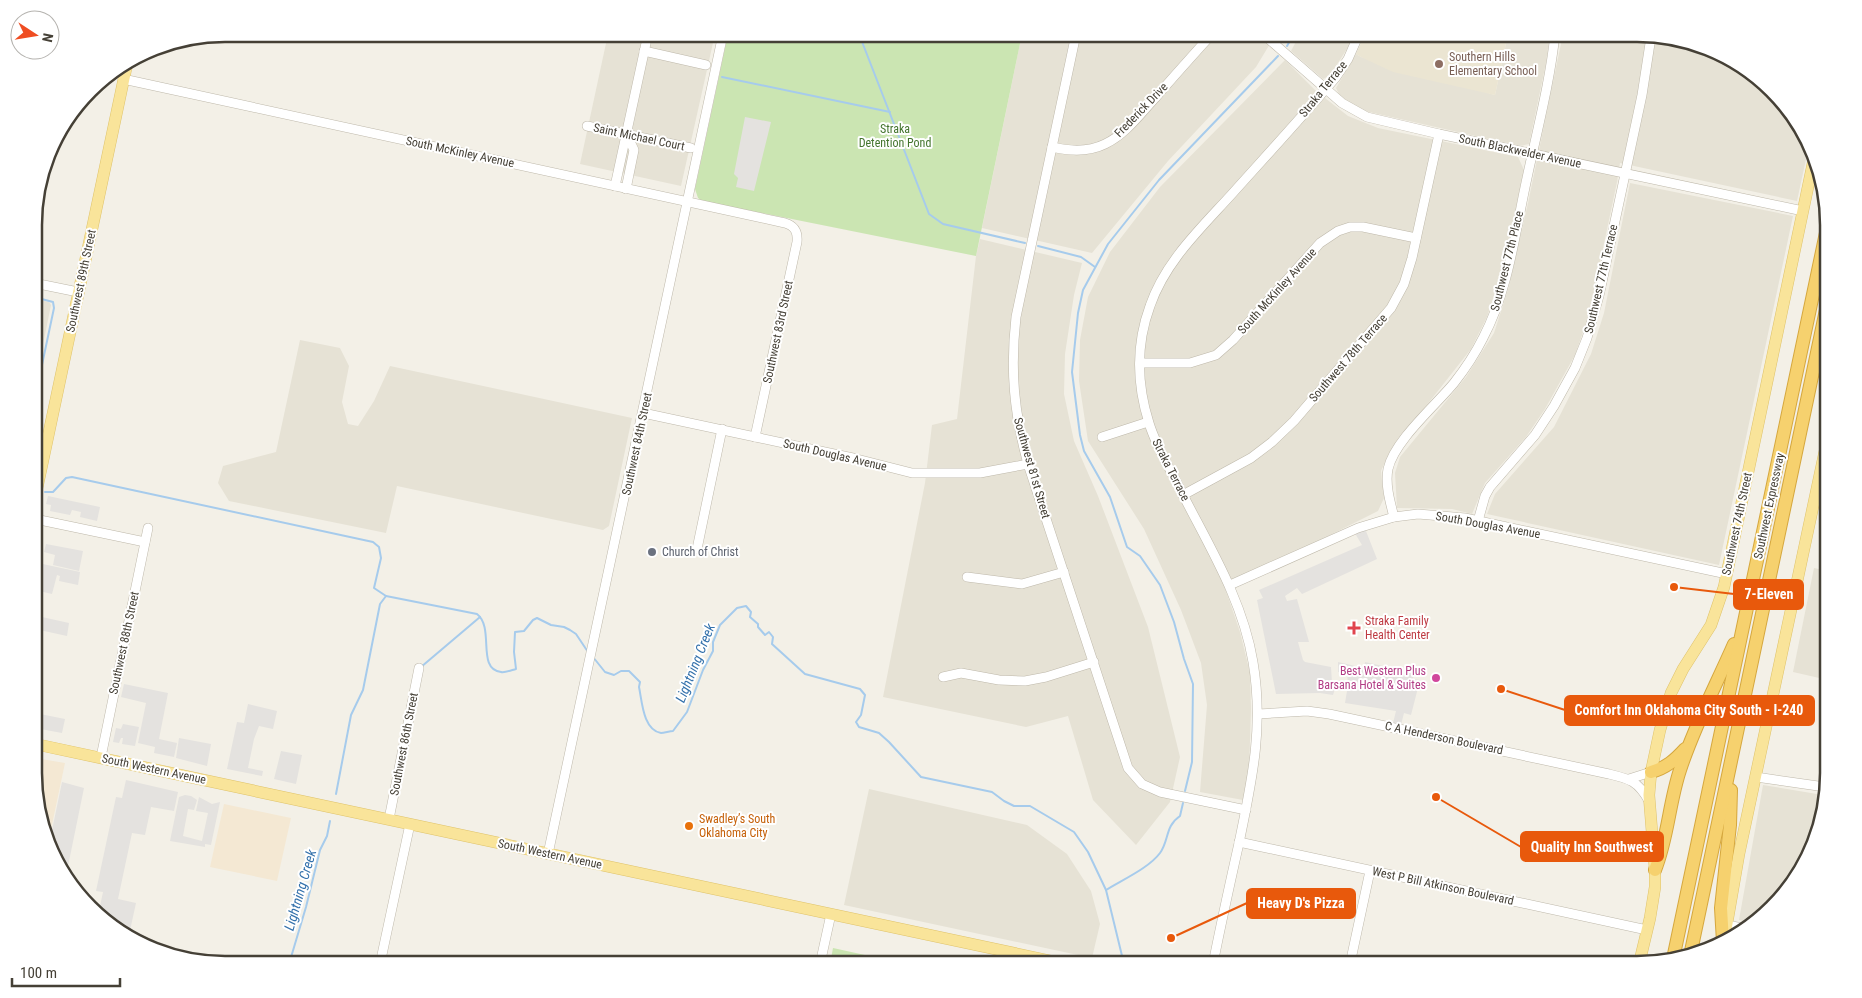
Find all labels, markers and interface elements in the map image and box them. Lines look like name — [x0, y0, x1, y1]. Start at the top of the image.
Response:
north arrow — [10, 10, 60, 60]
text: N — [39, 32, 56, 44]
place label: Southern Hills Elementary School — [1449, 50, 1537, 78]
street label: Straka Terrace — [1296, 58, 1350, 120]
marker: Southern Hills Elementary School — [1433, 58, 1445, 70]
street label: Frederick Drive — [1111, 80, 1171, 140]
street label: Saint Michael Court — [592, 120, 686, 154]
park label: Straka Detention Pond — [859, 122, 931, 150]
street label: South Blackwelder Avenue — [1457, 131, 1583, 171]
street label: South McKinley Avenue — [405, 134, 516, 170]
street label: Southwest 77th Place — [1488, 209, 1526, 313]
street label: Southwest 77th Terrace — [1582, 223, 1620, 335]
street label: Southwest 89th Street — [63, 228, 99, 334]
street label: South McKinley Avenue — [1235, 245, 1319, 337]
street label: Southwest 83rd Street — [760, 279, 796, 385]
street label: Southwest 78th Terrace — [1306, 311, 1390, 405]
street label: Southwest 84th Street — [619, 391, 655, 497]
street label: Southwest 81st Street — [1011, 416, 1053, 521]
street label: South Douglas Avenue — [782, 436, 889, 474]
street label: Straka Terrace — [1149, 437, 1193, 504]
street label: Southwest Expressway — [1751, 452, 1787, 560]
street label: Southwest 74th Street — [1719, 471, 1755, 577]
street label: South Douglas Avenue — [1435, 509, 1542, 541]
place label: Church of Christ — [662, 545, 739, 559]
marker: Church of Christ — [646, 546, 658, 558]
callout: 7-Eleven — [1734, 580, 1803, 609]
text: 7-Eleven — [1745, 586, 1794, 602]
street label: Southwest 88th Street — [106, 590, 142, 696]
place label: Straka Family Health Center — [1365, 614, 1430, 642]
water label: Lightning Creek — [672, 620, 718, 705]
marker: Straka Family Health Center — [1347, 621, 1361, 635]
place label: Best Western Plus Barsana Hotel & Suites — [1318, 664, 1426, 692]
marker: Best Western Plus Barsana Hotel & Suites — [1430, 672, 1442, 684]
street label: Southwest 86th Street — [387, 691, 421, 797]
callout: Comfort Inn Oklahoma City South - I-240 — [1565, 696, 1814, 725]
text: Comfort Inn Oklahoma City South - I-240 — [1575, 702, 1803, 718]
street label: C A Henderson Boulevard — [1384, 719, 1504, 757]
street label: South Western Avenue — [101, 751, 208, 787]
place label: Swadley’s South Oklahoma City — [699, 812, 776, 840]
marker: Swadley’s South Oklahoma City — [683, 820, 695, 832]
callout: Quality Inn Southwest — [1521, 832, 1663, 861]
street label: South Western Avenue — [497, 836, 604, 872]
text: Quality Inn Southwest — [1531, 839, 1653, 855]
water label: Lightning Creek — [281, 847, 319, 932]
street label: West P Bill Atkinson Boulevard — [1371, 864, 1515, 908]
callout: Heavy D's Pizza — [1247, 889, 1355, 918]
text: Heavy D's Pizza — [1257, 895, 1345, 911]
scale bar — [12, 956, 120, 988]
text: 100 m — [20, 964, 57, 982]

